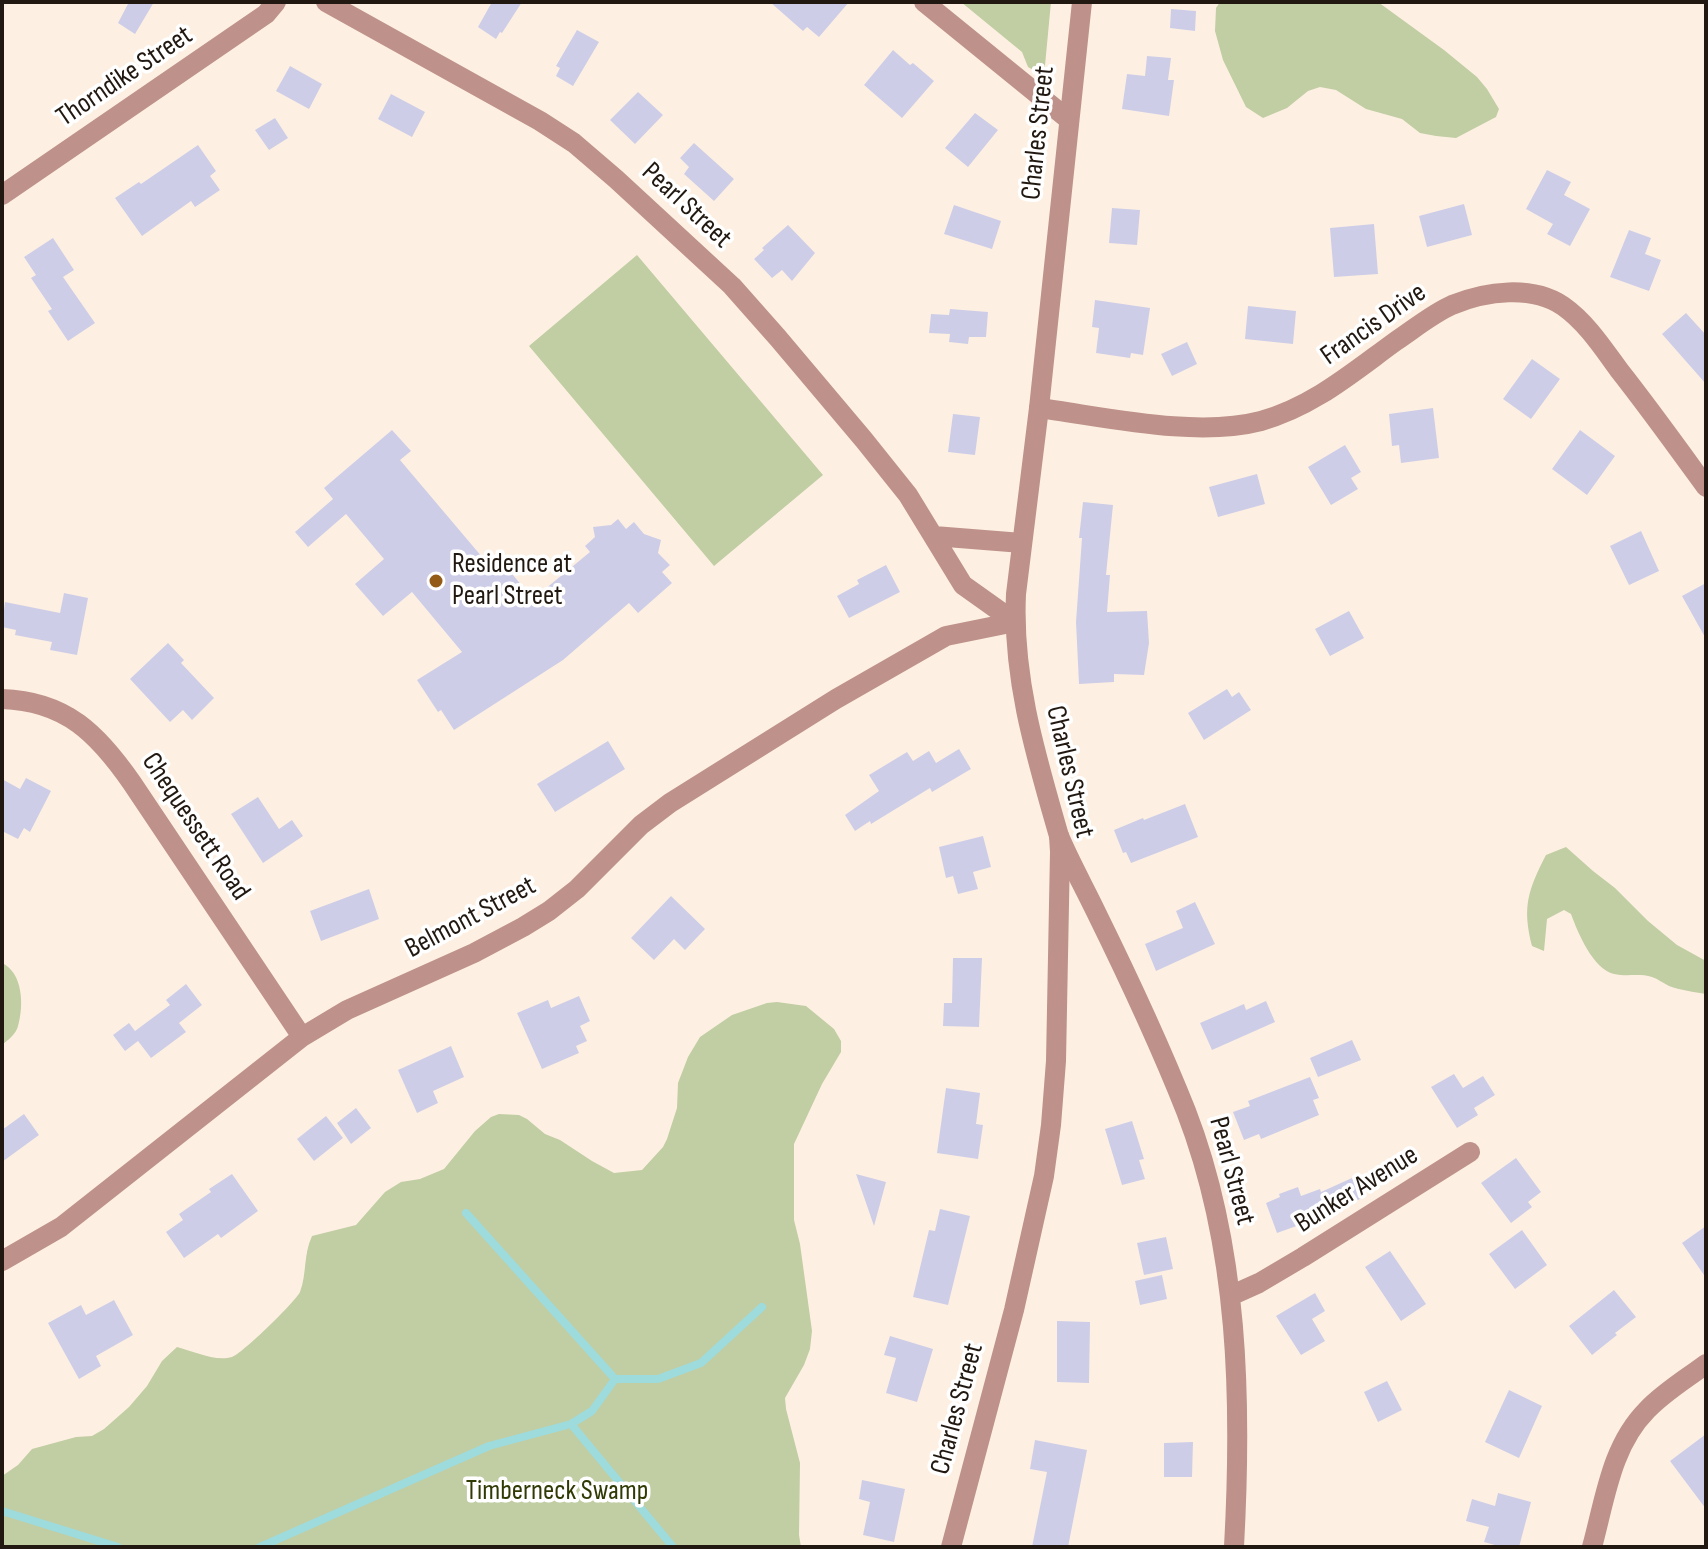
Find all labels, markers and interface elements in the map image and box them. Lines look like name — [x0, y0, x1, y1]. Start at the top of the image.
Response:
street label: Thorndike Street — [51, 19, 199, 135]
street label: Charles Street — [1015, 64, 1063, 202]
street label: Pearl Street — [634, 156, 738, 256]
street label: Francis Drive — [1315, 277, 1433, 373]
place label: Residence at Pearl Street — [452, 548, 572, 614]
marker: Residence at Pearl Street — [427, 572, 445, 590]
street label: Charles Street — [1038, 703, 1100, 841]
street label: Chequessett Road — [133, 747, 257, 907]
street label: Belmont Street — [400, 870, 542, 966]
street label: Pearl Street — [1200, 1113, 1262, 1229]
street label: Bunker Avenue — [1289, 1139, 1425, 1241]
street label: Charles Street — [924, 1340, 992, 1478]
park label: Timberneck Swamp — [466, 1475, 648, 1509]

